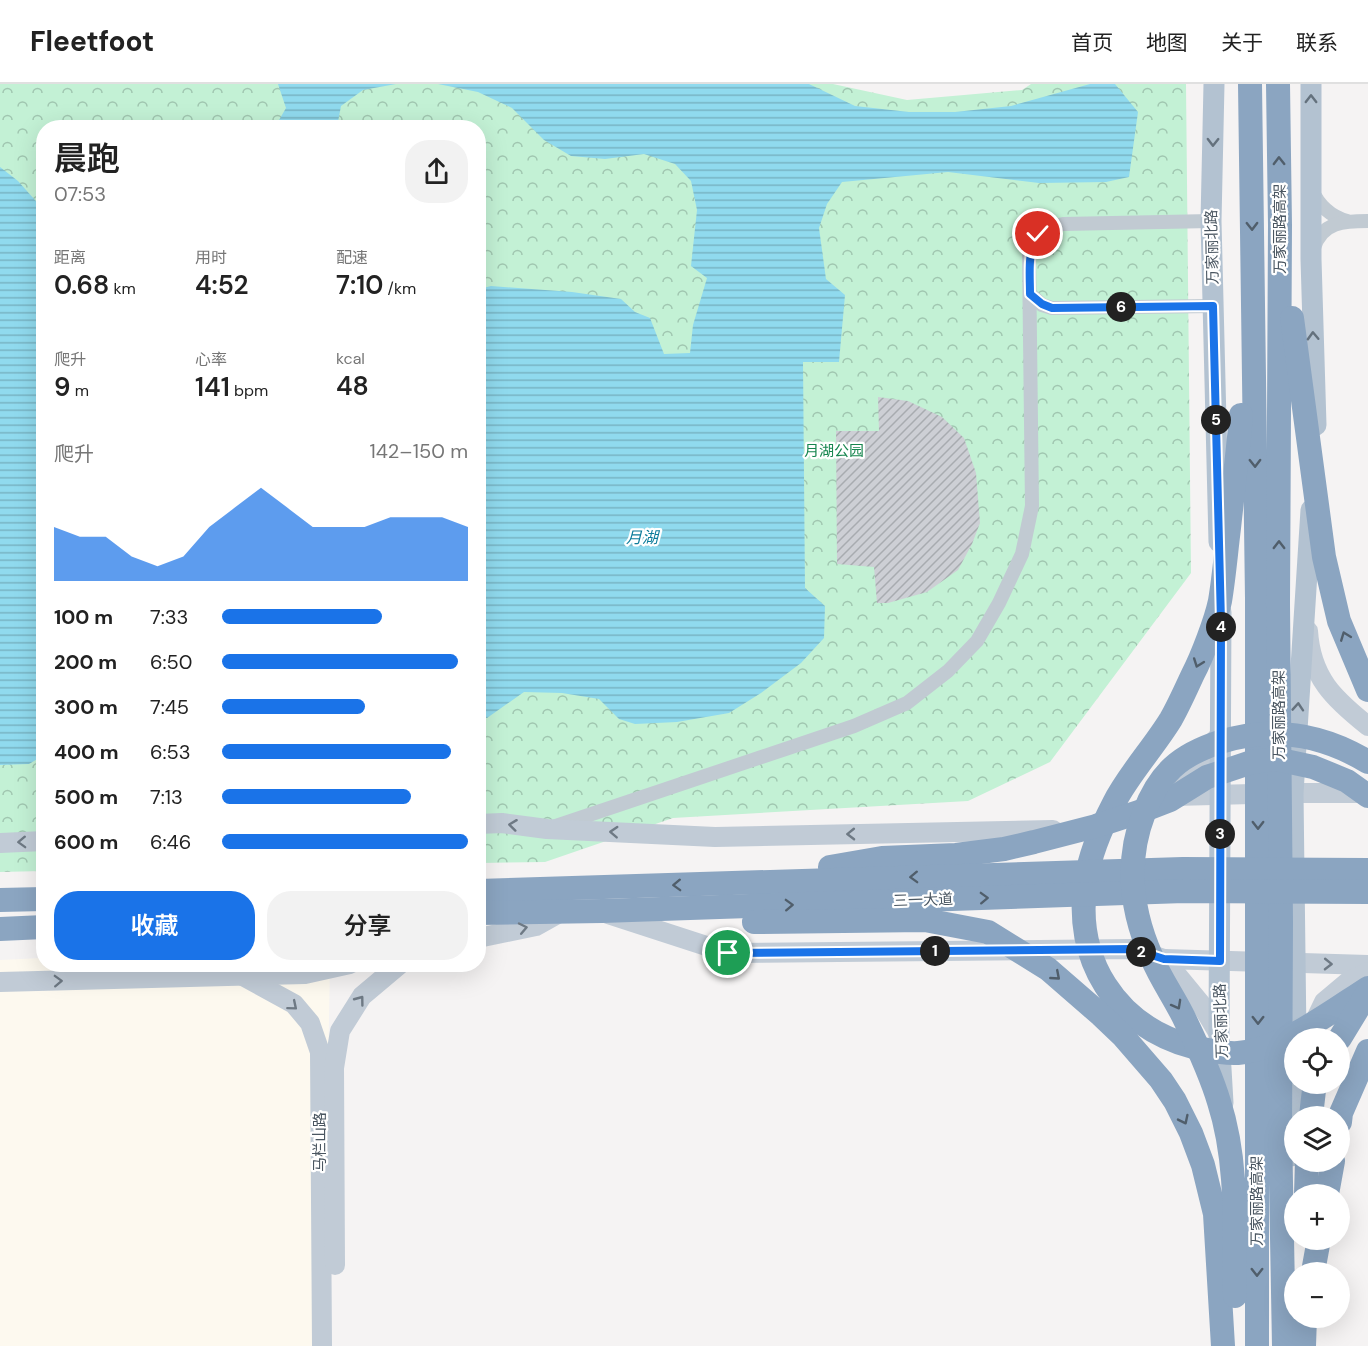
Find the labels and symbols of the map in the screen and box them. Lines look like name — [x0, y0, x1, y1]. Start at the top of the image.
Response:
one-way arrow — [1305, 95, 1317, 104]
one-way arrow — [1207, 138, 1219, 147]
one-way arrow — [1273, 157, 1285, 166]
street label: 万家丽路高架 — [1270, 184, 1290, 274]
pin — [1012, 208, 1063, 259]
street label: 万家丽北路 — [1201, 209, 1223, 285]
one-way arrow — [1246, 222, 1258, 231]
pin: 6 — [1106, 292, 1136, 322]
one-way arrow — [1307, 332, 1319, 341]
pin: 5 — [1201, 405, 1231, 435]
park label: 月湖公园 — [804, 441, 864, 461]
one-way arrow — [1249, 459, 1261, 468]
water label: 月湖 — [626, 527, 661, 548]
one-way arrow — [1273, 541, 1285, 550]
pin: 4 — [1206, 612, 1236, 642]
one-way arrow — [1340, 631, 1352, 642]
one-way arrow — [1192, 658, 1205, 668]
street label: 万家丽路高架 — [1269, 670, 1289, 760]
one-way arrow — [1292, 702, 1305, 711]
one-way arrow — [508, 819, 517, 831]
pin: 3 — [1205, 819, 1235, 849]
one-way arrow — [1251, 820, 1264, 829]
one-way arrow — [609, 826, 618, 839]
one-way arrow — [846, 828, 855, 840]
one-way arrow — [17, 835, 26, 848]
one-way arrow — [910, 871, 919, 883]
one-way arrow — [673, 878, 682, 891]
street label: 三一大道 — [893, 889, 953, 911]
one-way arrow — [979, 891, 988, 904]
one-way arrow — [784, 898, 793, 911]
one-way arrow — [518, 923, 528, 936]
pin — [702, 927, 753, 978]
pin: 1 — [920, 936, 950, 966]
pin: 2 — [1126, 937, 1156, 967]
one-way arrow — [1323, 958, 1332, 971]
one-way arrow — [1049, 968, 1060, 979]
one-way arrow — [54, 974, 63, 987]
street label: 万家丽北路 — [1210, 983, 1232, 1059]
one-way arrow — [353, 996, 364, 1007]
one-way arrow — [286, 998, 297, 1009]
one-way arrow — [1170, 999, 1181, 1009]
one-way arrow — [1252, 1015, 1264, 1024]
street label: 马栏山路 — [310, 1112, 330, 1172]
one-way arrow — [1177, 1114, 1189, 1125]
street label: 万家丽路高架 — [1247, 1156, 1267, 1246]
one-way arrow — [1251, 1267, 1263, 1276]

